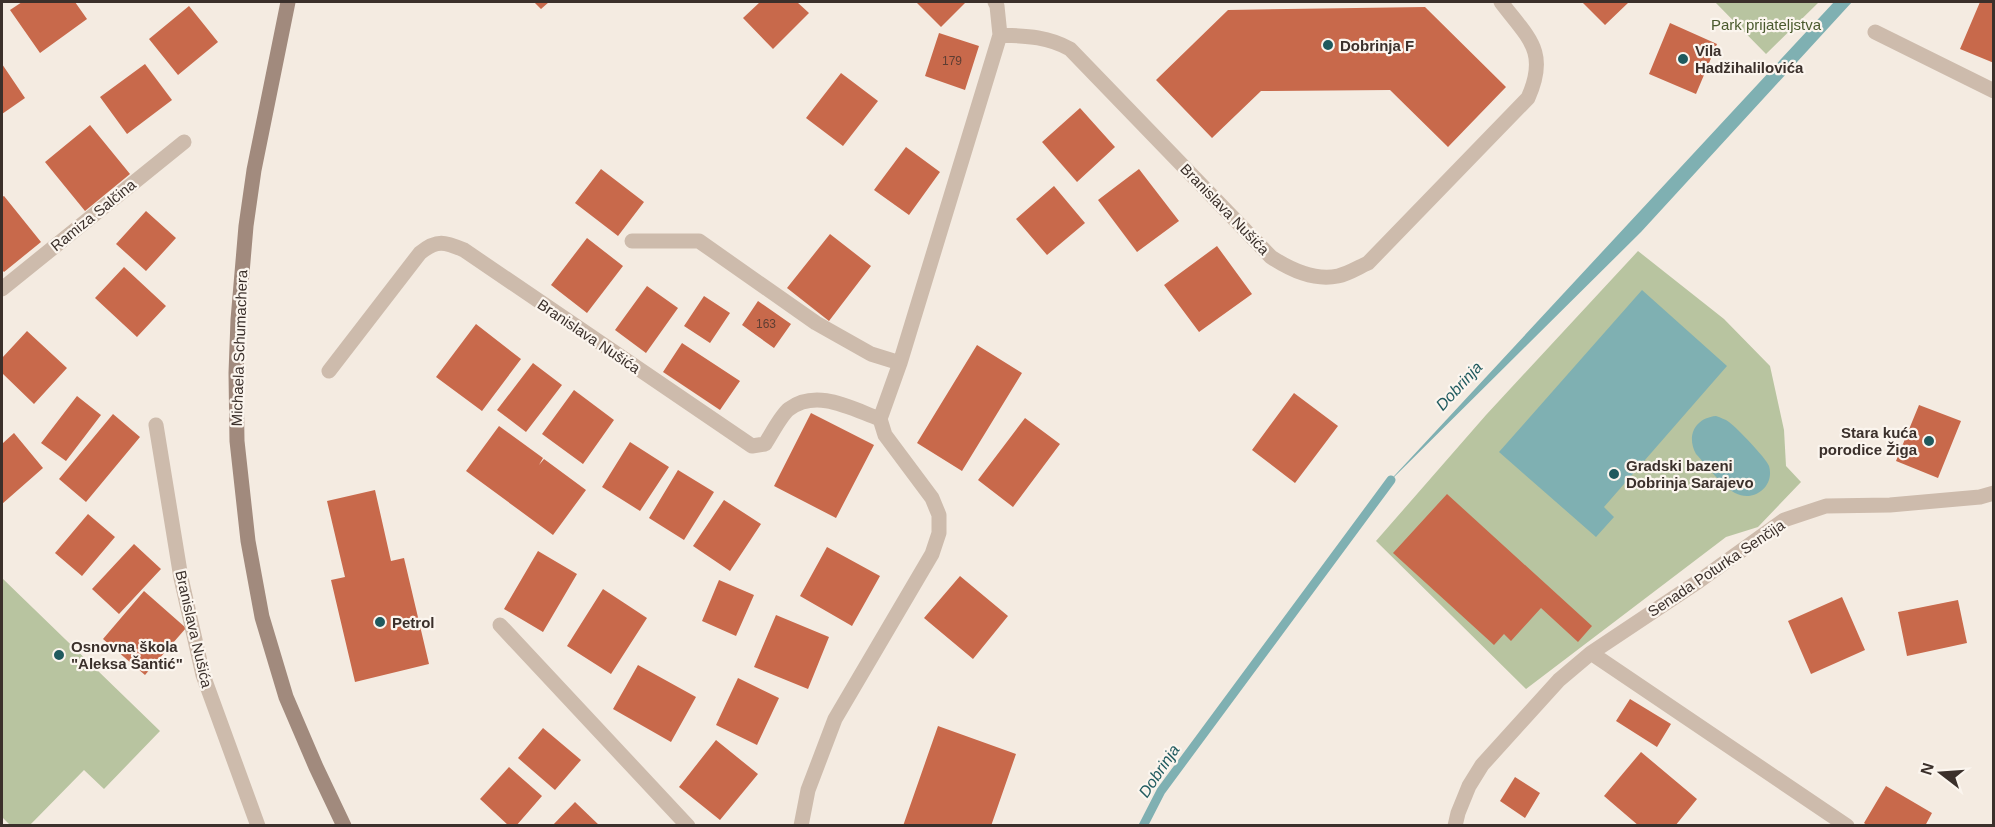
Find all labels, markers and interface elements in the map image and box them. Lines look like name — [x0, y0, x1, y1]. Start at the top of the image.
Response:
park label: Park prijateljstva — [1711, 16, 1822, 33]
place label: Dobrinja F — [1340, 37, 1414, 54]
marker: Dobrinja F — [1321, 38, 1335, 52]
place label: Vila Hadžihalilovića — [1695, 42, 1804, 76]
marker: Vila Hadžihalilovića — [1676, 52, 1690, 66]
house number: 179 — [942, 54, 962, 68]
street label: Branislava Nušića — [1177, 160, 1273, 259]
street label: Ramiza Salčina — [47, 175, 139, 254]
street label: Michaela Schumachera — [228, 269, 250, 427]
street label: Branislava Nušića — [534, 295, 644, 377]
house number: 163 — [756, 317, 776, 331]
water label: Dobrinja — [1432, 358, 1486, 414]
place label: Stara kuća porodice Žiga — [1819, 424, 1918, 458]
marker: Stara kuća porodice Žiga — [1922, 434, 1936, 448]
place label: Gradski bazeni Dobrinja Sarajevo — [1626, 457, 1754, 491]
marker: Gradski bazeni Dobrinja Sarajevo — [1607, 467, 1621, 481]
street label: Senada Poturka Senčija — [1645, 516, 1788, 620]
street label: Branislava Nušića — [172, 569, 216, 690]
place label: Petrol — [392, 614, 435, 631]
marker: Petrol — [373, 615, 387, 629]
place label: Osnovna škola "Aleksa Šantić" — [71, 638, 183, 672]
marker: Osnovna škola "Aleksa Šantić" — [52, 648, 66, 662]
water label: Dobrinja — [1135, 741, 1183, 800]
north arrow — [1911, 743, 1971, 803]
text: N — [1917, 761, 1937, 777]

